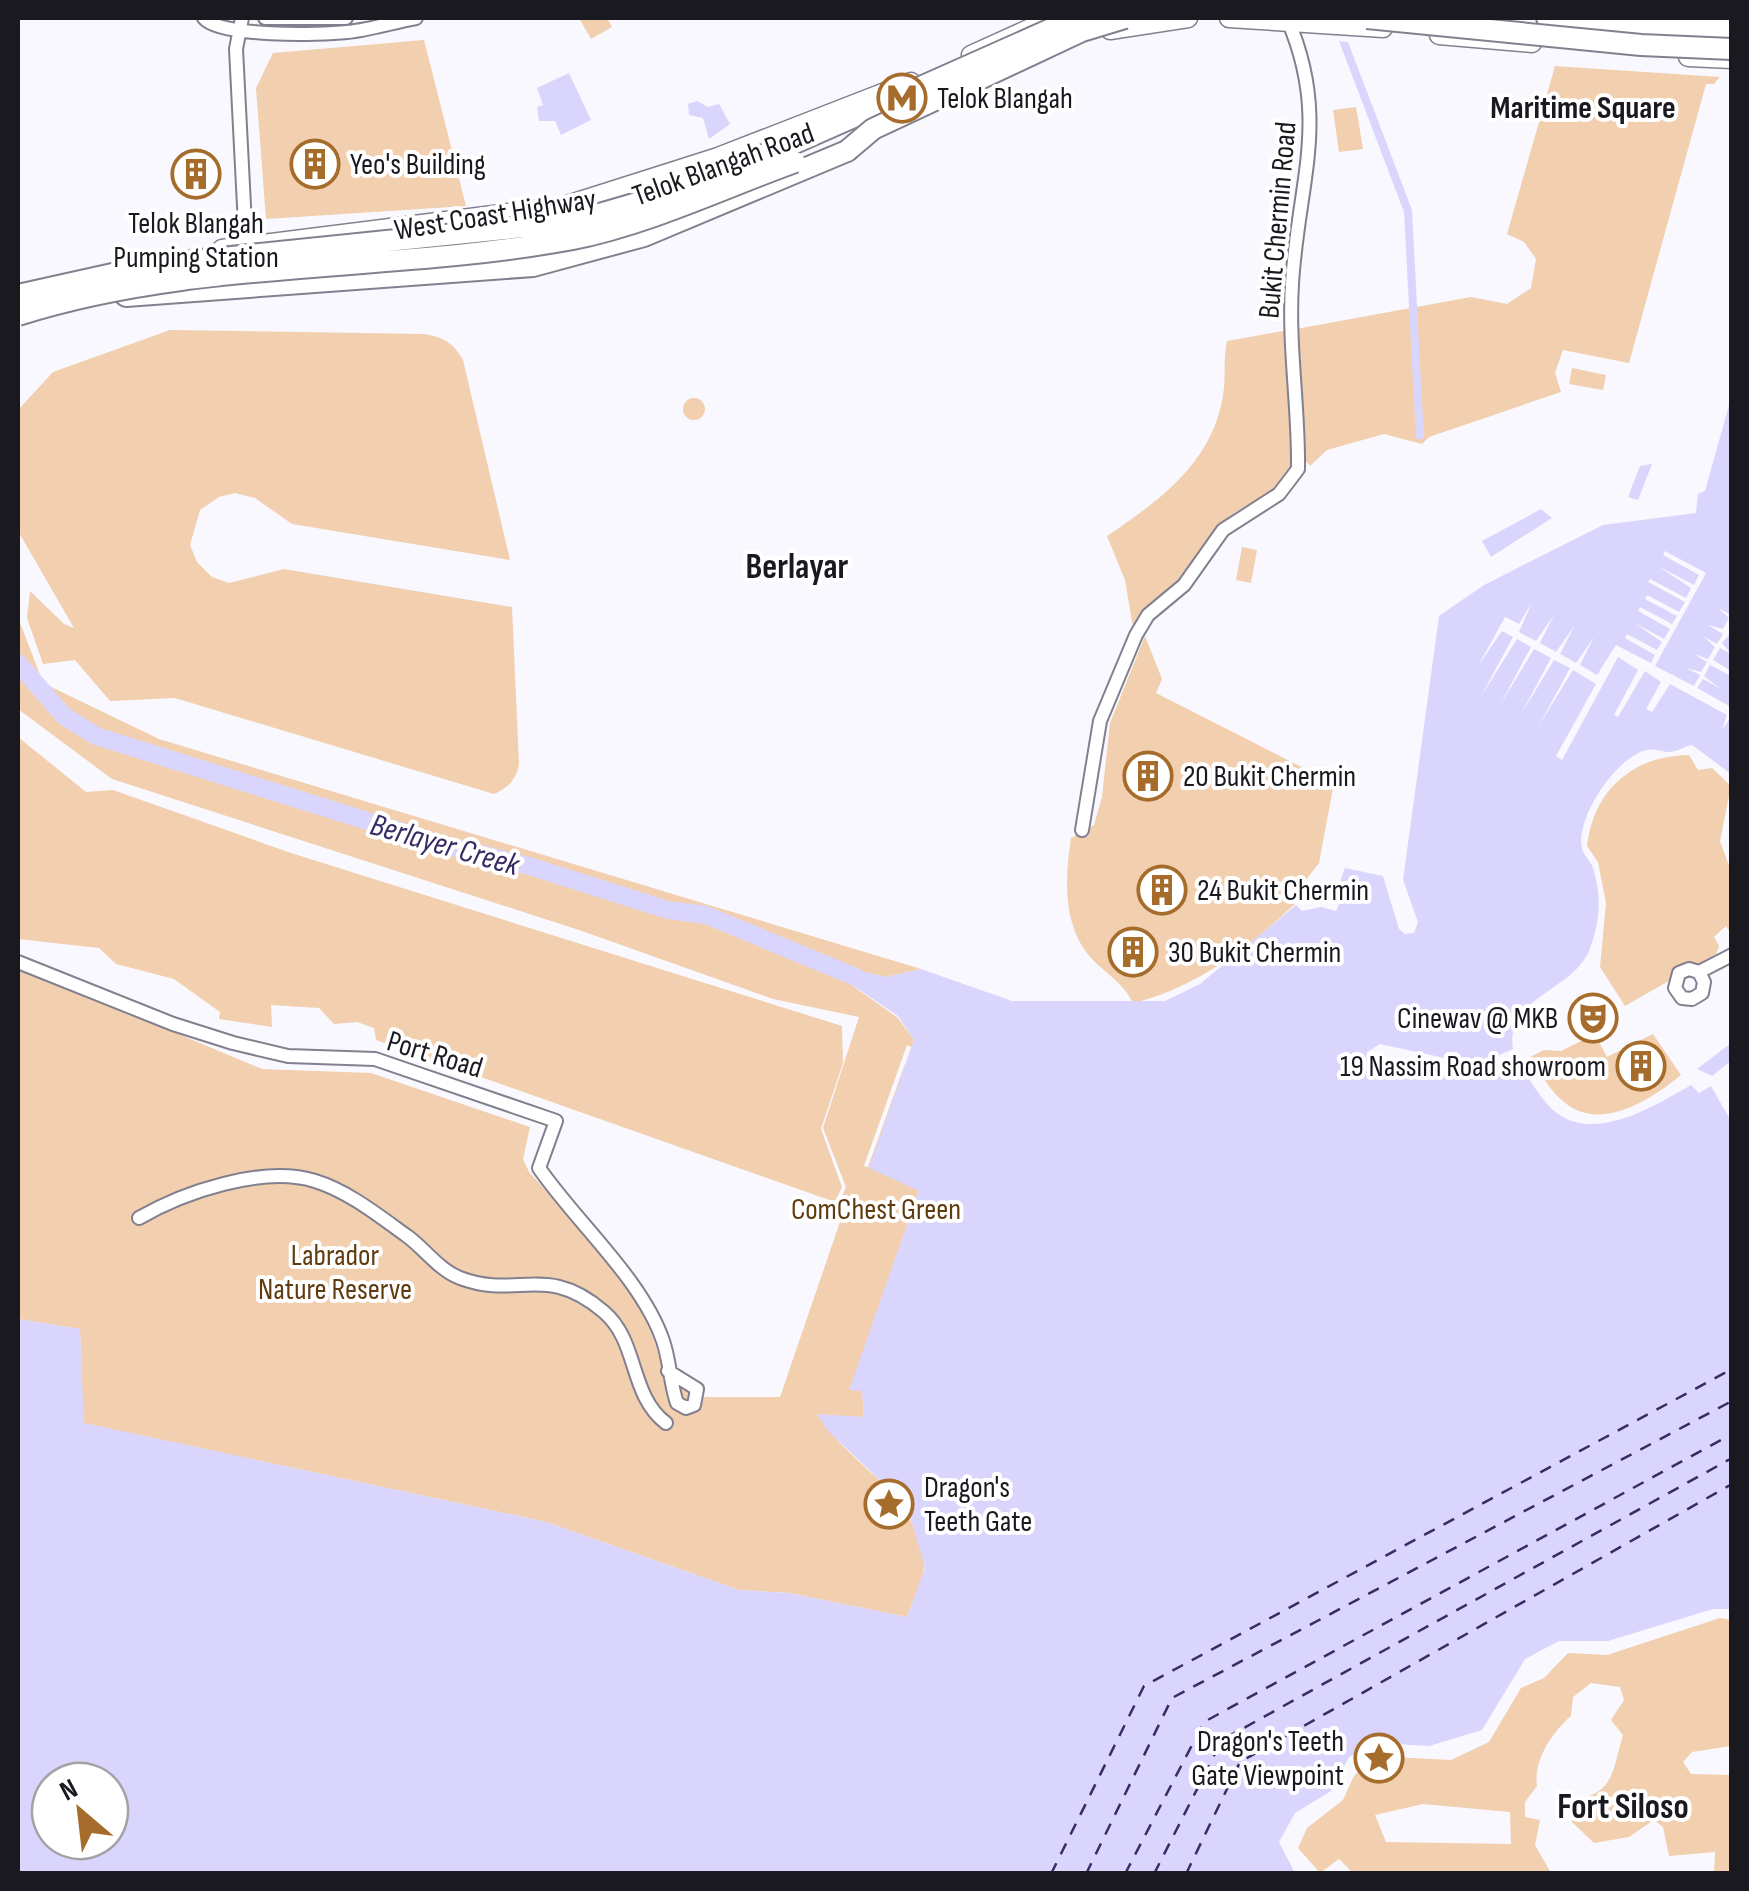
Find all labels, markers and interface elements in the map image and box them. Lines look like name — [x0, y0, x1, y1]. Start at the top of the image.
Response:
metro station icon: Telok Blangah — [876, 72, 928, 124]
place label: Telok Blangah — [937, 81, 1073, 117]
district label: Maritime Square — [1490, 89, 1676, 128]
street label: Telok Blangah Road — [628, 115, 819, 214]
street label: Bukit Chermin Road — [1251, 120, 1305, 320]
building icon: Yeo's Building — [289, 138, 341, 190]
place label: Yeo's Building — [350, 147, 486, 183]
building icon: Telok Blangah Pumping Station — [170, 148, 222, 200]
street label: West Coast Highway — [392, 181, 599, 249]
place label: Telok Blangah Pumping Station — [113, 206, 279, 276]
district label: Berlayar — [746, 546, 849, 589]
building icon: 20 Bukit Chermin — [1122, 750, 1174, 802]
place label: 20 Bukit Chermin — [1183, 759, 1356, 795]
water label: Berlayer Creek — [366, 806, 525, 886]
building icon: 24 Bukit Chermin — [1136, 864, 1188, 916]
place label: 24 Bukit Chermin — [1197, 873, 1369, 909]
building icon: 30 Bukit Chermin — [1107, 926, 1159, 978]
place label: 30 Bukit Chermin — [1168, 935, 1341, 971]
theatre icon: Cinewav @ MKB — [1567, 992, 1619, 1044]
place label: Cinewav @ MKB — [1397, 1001, 1558, 1037]
street label: Port Road — [383, 1023, 487, 1086]
building icon: 19 Nassim Road showroom — [1615, 1040, 1667, 1092]
place label: 19 Nassim Road showroom — [1340, 1049, 1606, 1085]
park label: ComChest Green — [791, 1192, 961, 1228]
park label: Labrador Nature Reserve — [258, 1238, 412, 1308]
place label: Dragon's Teeth Gate — [924, 1470, 1032, 1540]
place icon: Dragon's Teeth Gate — [863, 1478, 915, 1530]
place label: Dragon's Teeth Gate Viewpoint — [1191, 1724, 1344, 1794]
place icon: Dragon's Teeth Gate Viewpoint — [1353, 1732, 1405, 1784]
north arrow — [30, 1761, 130, 1861]
text: N — [55, 1772, 83, 1808]
district label: Fort Siloso — [1557, 1786, 1689, 1829]

